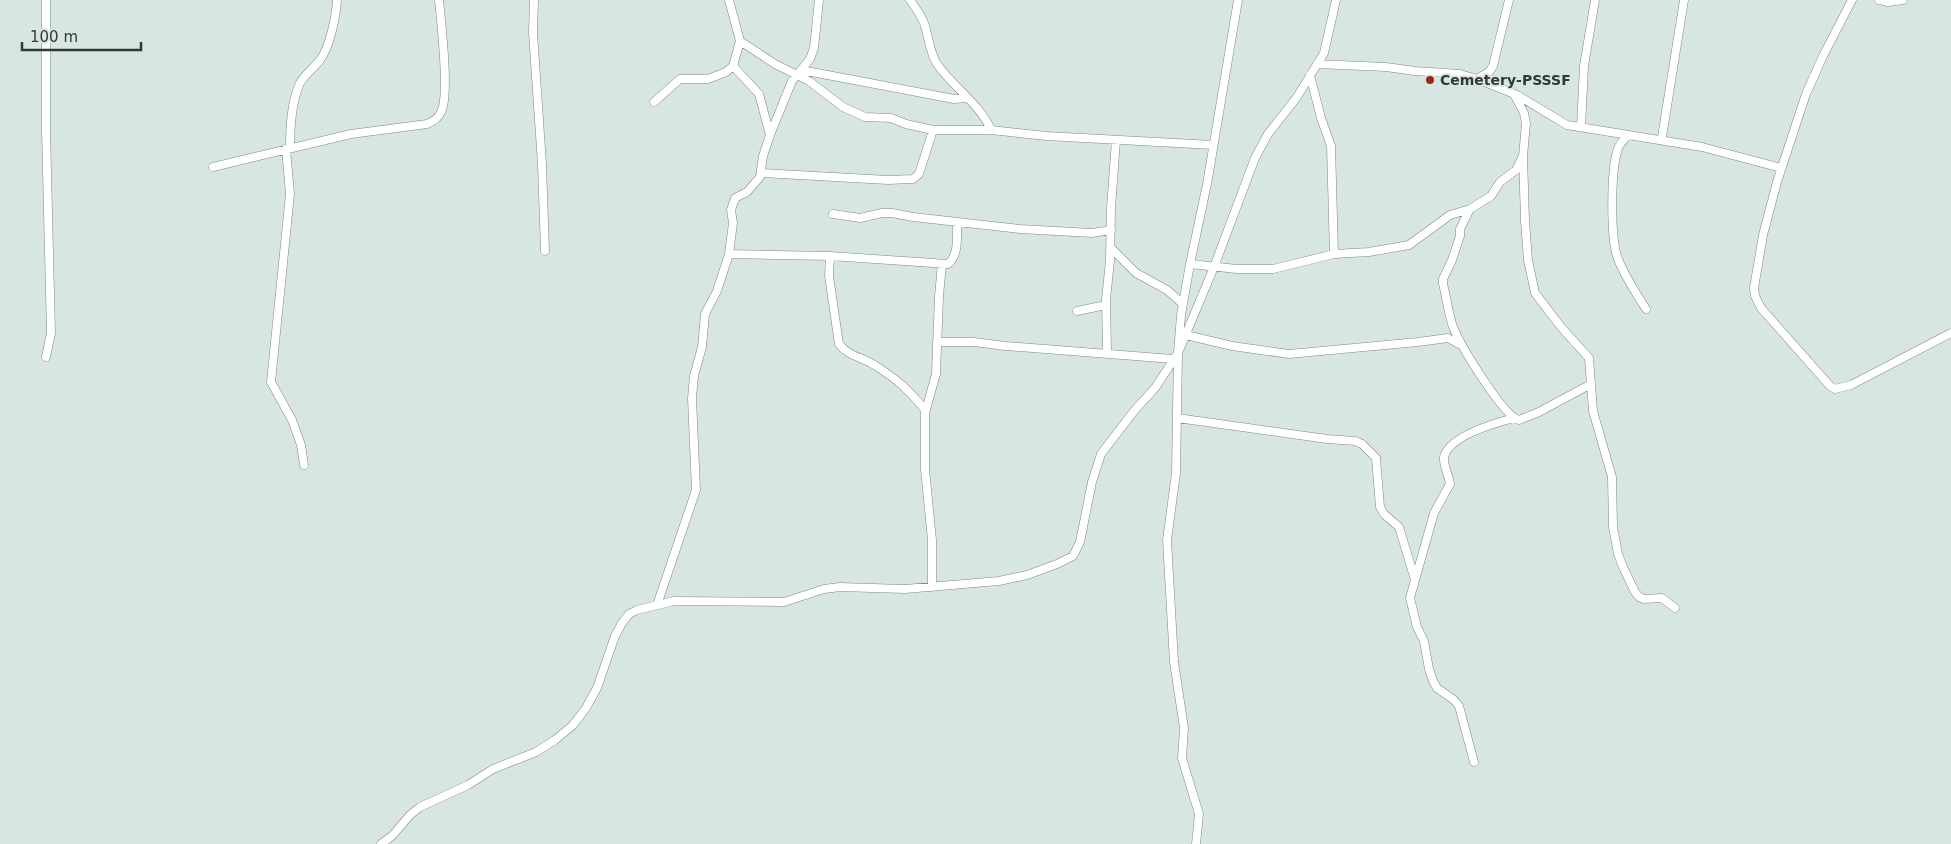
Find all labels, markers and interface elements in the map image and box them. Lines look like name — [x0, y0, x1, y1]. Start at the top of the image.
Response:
scale bar — [22, 20, 141, 52]
text: 100 m — [30, 28, 78, 46]
place label: Cemetery-PSSSF — [1440, 72, 1571, 88]
marker: Cemetery-PSSSF — [1424, 74, 1436, 86]

